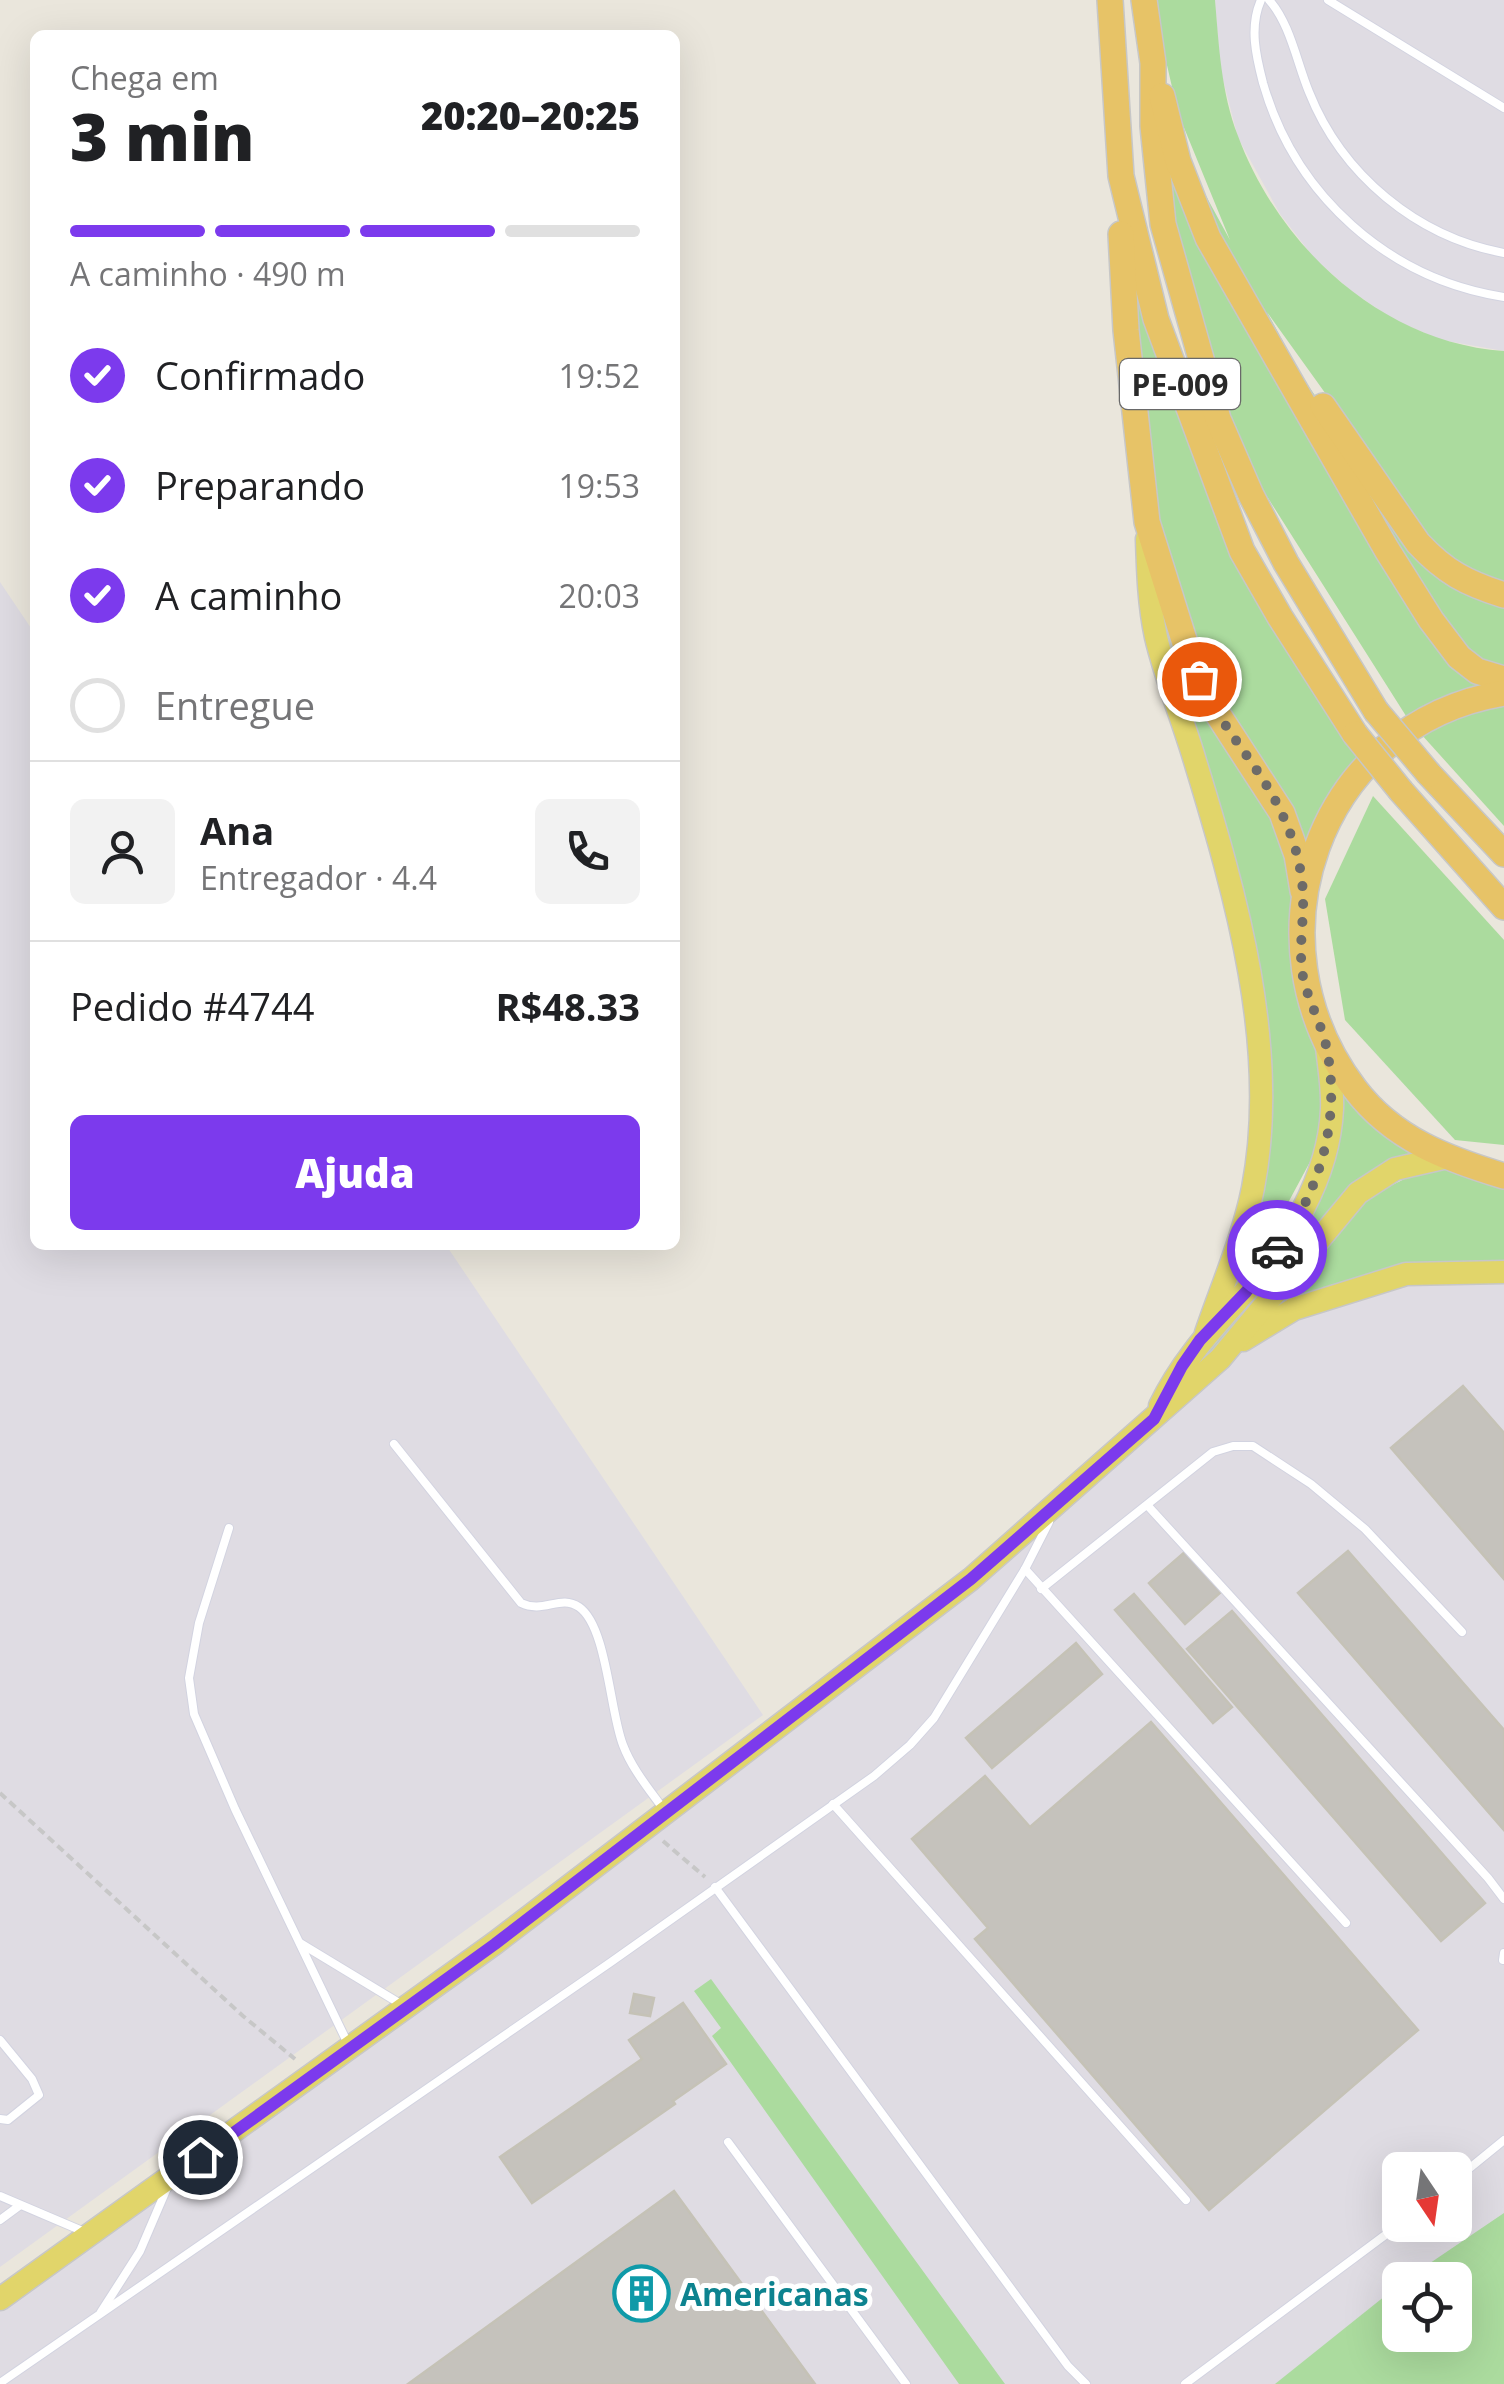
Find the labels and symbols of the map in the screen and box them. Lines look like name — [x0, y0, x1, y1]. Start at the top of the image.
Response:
road number: PE-009 — [1120, 359, 1240, 409]
pin — [1157, 637, 1242, 722]
courier — [1227, 1200, 1327, 1300]
pin — [158, 2115, 243, 2200]
north arrow — [1382, 2152, 1472, 2242]
building icon: Americanas — [611, 2263, 671, 2323]
place label: Americanas — [680, 2272, 869, 2315]

